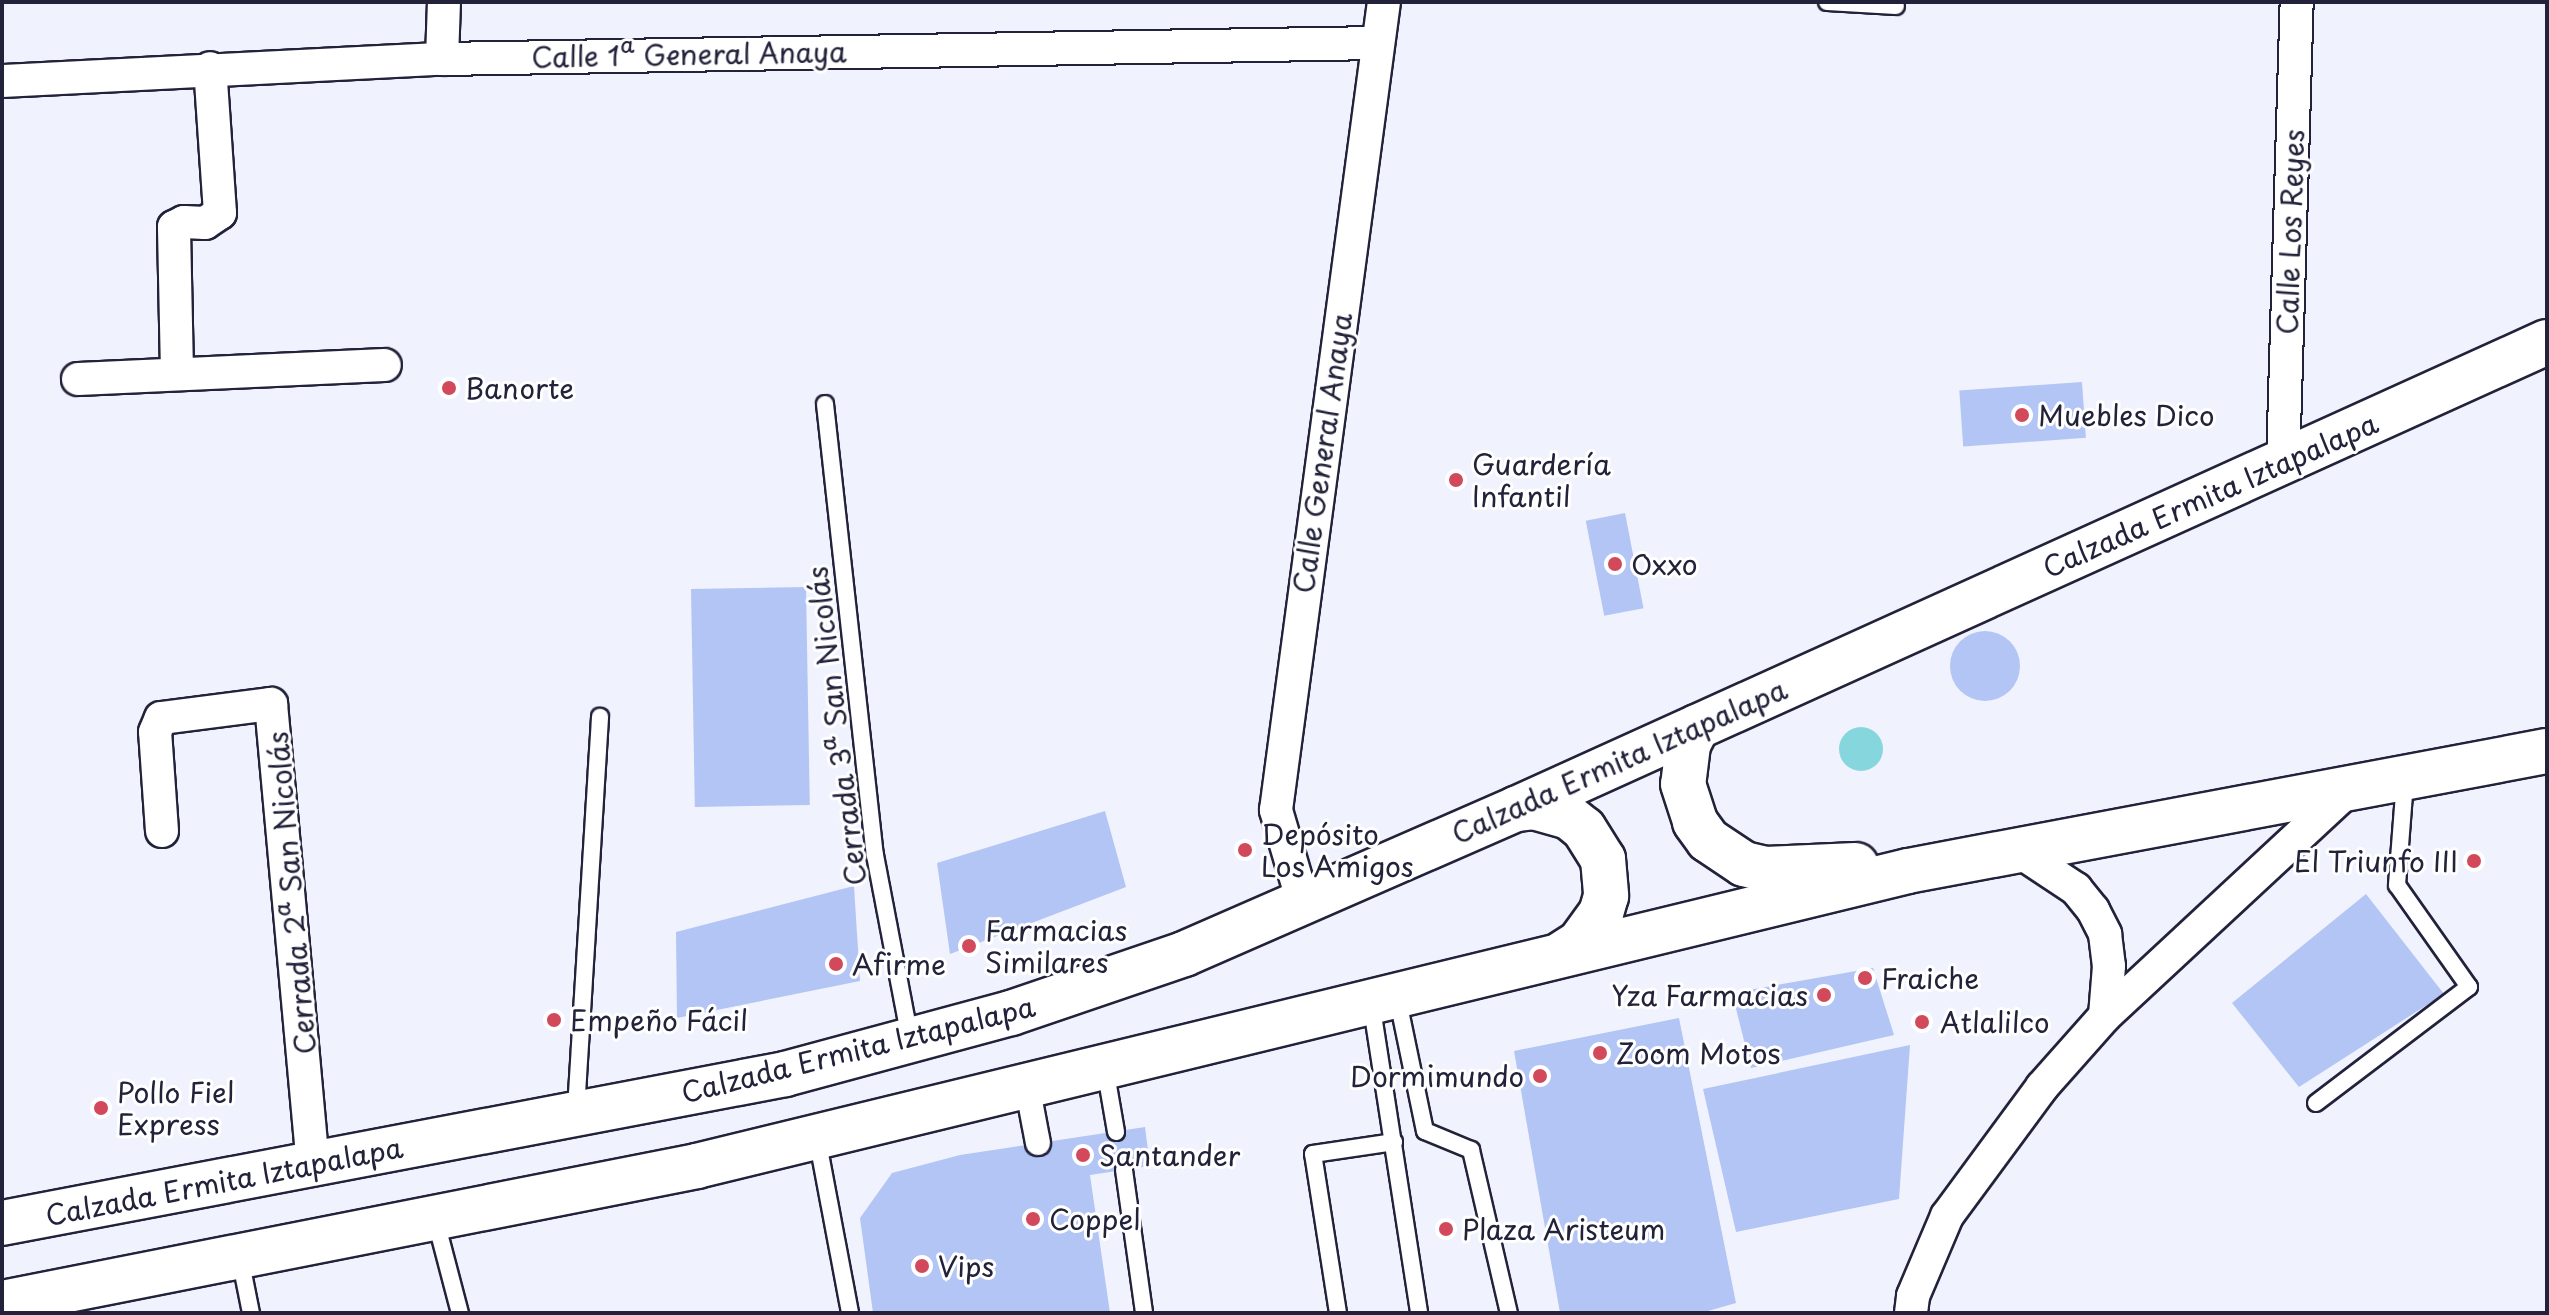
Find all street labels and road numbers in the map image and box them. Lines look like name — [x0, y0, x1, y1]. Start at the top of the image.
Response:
street label: Calle 1ª General Anaya — [530, 34, 848, 74]
street label: Calle Los Reyes — [2270, 128, 2310, 336]
street label: Calle General Anaya — [1286, 311, 1358, 595]
street label: Calzada Ermita Iztapalapa — [2037, 406, 2383, 584]
street label: Cerrada 3ª San Nicolás — [800, 565, 872, 887]
street label: Calzada Ermita Iztapalapa — [1446, 672, 1792, 850]
street label: Cerrada 2ª San Nicolás — [260, 731, 322, 1055]
street label: Calzada Ermita Iztapalapa — [678, 989, 1038, 1109]
street label: Calzada Ermita Iztapalapa — [42, 1130, 406, 1232]

